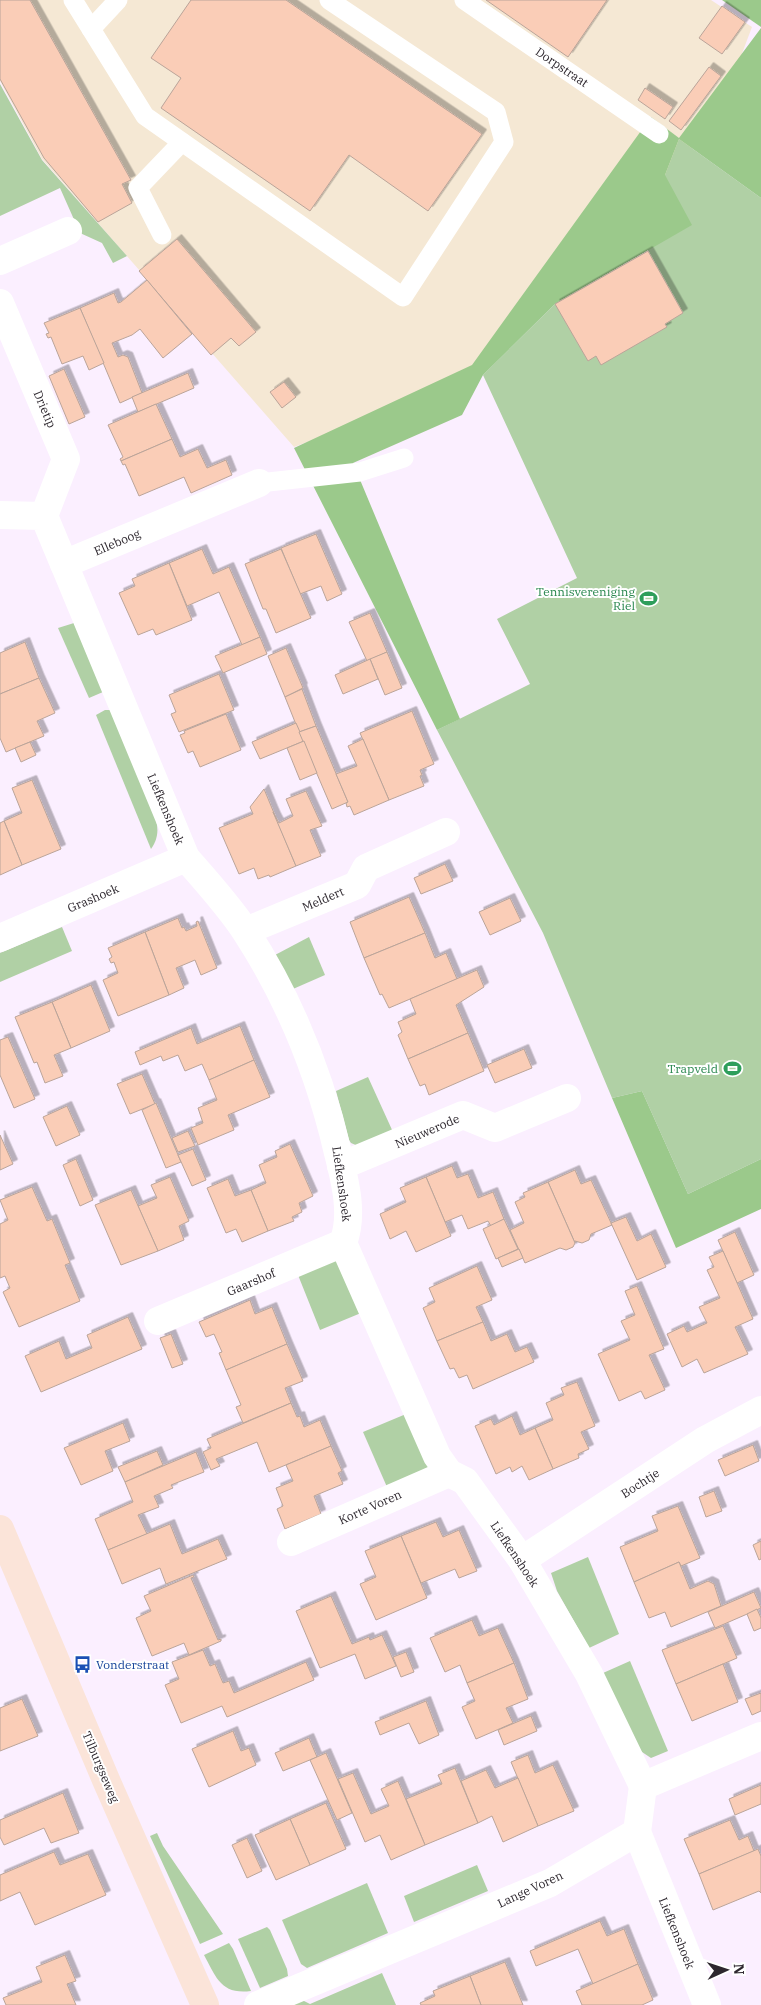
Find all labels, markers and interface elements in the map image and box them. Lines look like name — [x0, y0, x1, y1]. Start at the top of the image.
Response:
street label: Dorpstraat — [533, 44, 591, 90]
street label: Drietip — [30, 388, 60, 430]
street label: Elleboog — [92, 525, 143, 558]
place label: Tennisvereniging Riel — [536, 584, 635, 613]
sports icon: Tennisvereniging Riel — [639, 588, 659, 608]
street label: Liefkenshoek — [144, 771, 188, 847]
street label: Grashoek — [65, 881, 121, 915]
street label: Meldert — [300, 884, 346, 914]
sports icon: Trapveld — [722, 1058, 742, 1078]
place label: Trapveld — [668, 1061, 718, 1076]
street label: Nieuwerode — [392, 1111, 462, 1151]
street label: Liefkenshoek — [329, 1145, 355, 1223]
street label: Gaarshof — [224, 1265, 278, 1299]
street label: Bochtje — [618, 1465, 662, 1501]
street label: Korte Voren — [336, 1486, 404, 1528]
street label: Liefkenshoek — [488, 1518, 542, 1590]
bus stop icon: Vonderstraat — [72, 1654, 92, 1674]
place label: Vonderstraat — [96, 1657, 169, 1672]
street label: Tilburgseweg — [79, 1729, 123, 1805]
street label: Lange Voren — [495, 1867, 565, 1911]
street label: Liefkenshoek — [656, 1895, 698, 1971]
north arrow — [701, 1945, 751, 1995]
text: N — [730, 1963, 748, 1975]

